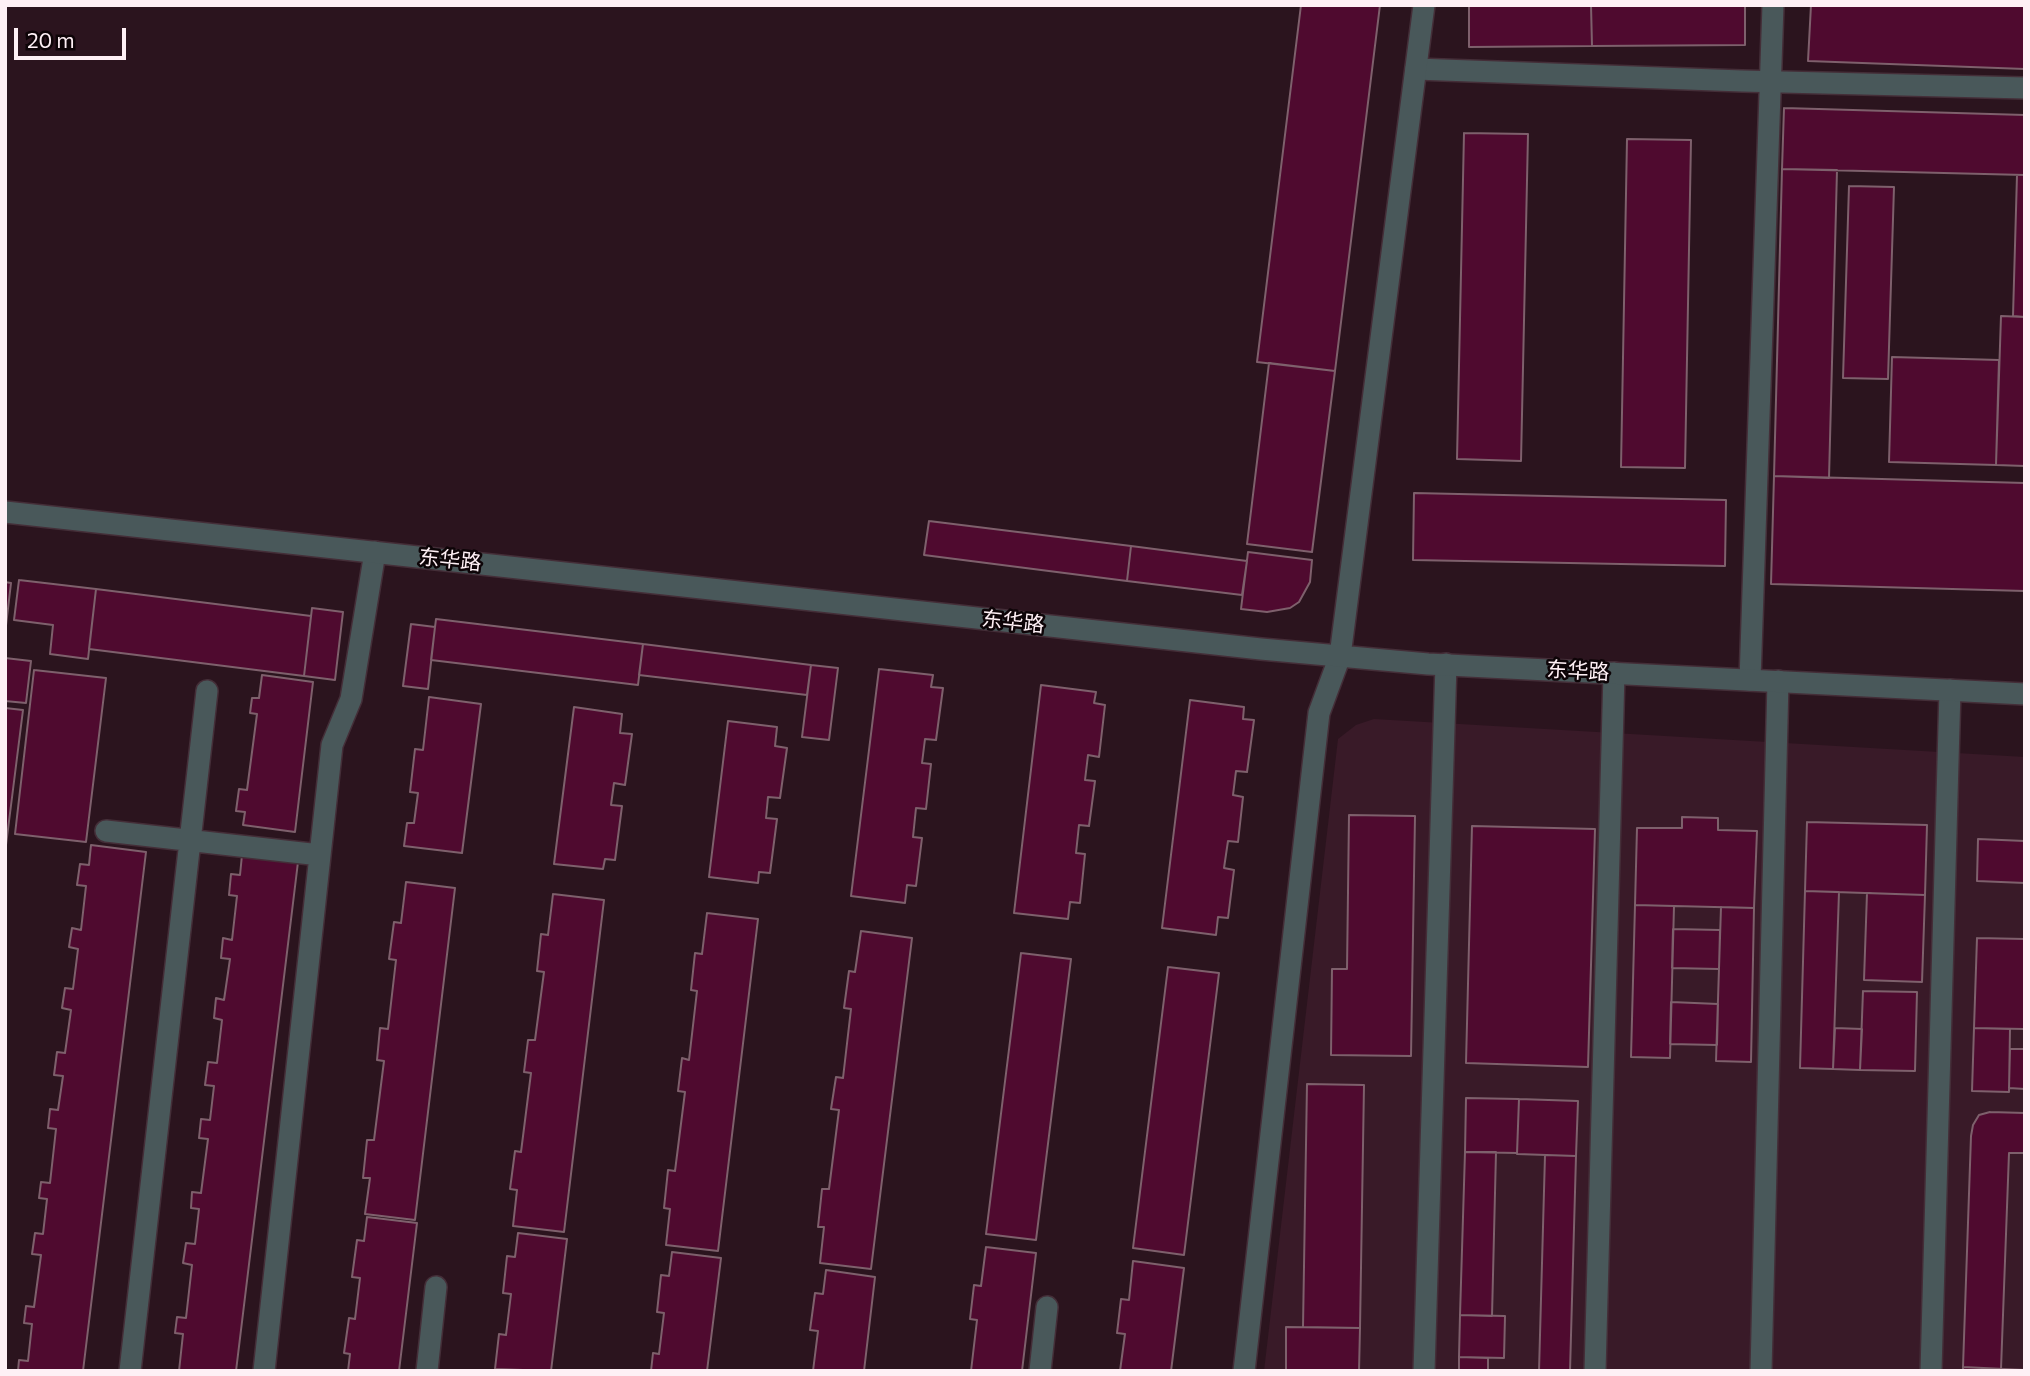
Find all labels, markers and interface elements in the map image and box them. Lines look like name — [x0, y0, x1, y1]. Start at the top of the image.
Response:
scale bar — [18, 14, 130, 58]
text: 20 m — [27, 27, 75, 52]
street label: 东华路 — [417, 544, 483, 576]
street label: 东华路 — [980, 606, 1046, 638]
street label: 东华路 — [1546, 657, 1610, 685]

